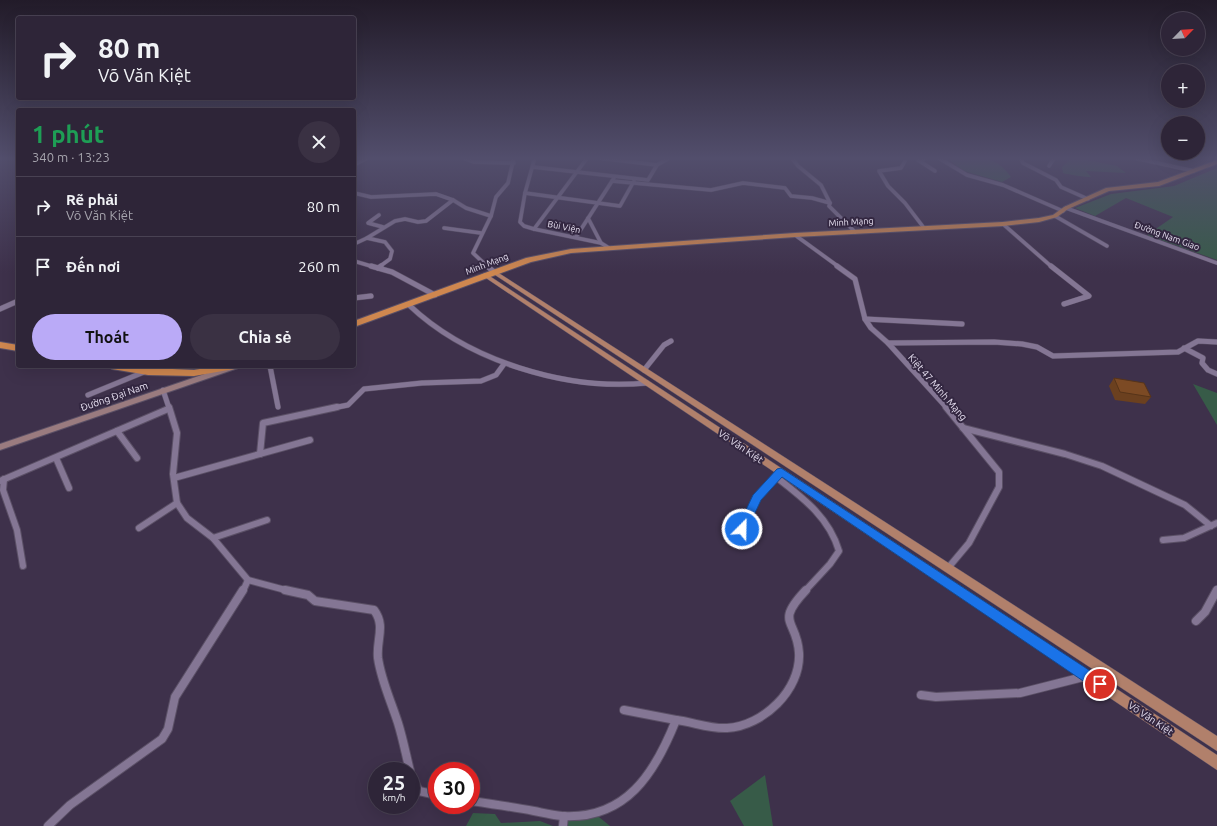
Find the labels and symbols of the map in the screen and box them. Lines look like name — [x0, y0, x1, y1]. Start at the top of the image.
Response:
north arrow — [1161, 12, 1205, 56]
street label: Minh Mạng — [828, 216, 874, 229]
street label: Bùi Viện — [546, 219, 581, 236]
street label: Đường Nam Giao — [1133, 220, 1201, 252]
street label: Minh Mạng — [464, 251, 510, 278]
street label: Kiệt 47 Minh Mạng — [905, 352, 969, 423]
street label: Đường Đại Nam — [79, 380, 150, 414]
street label: Võ Văn Kiệt — [716, 427, 765, 466]
position arrow — [721, 508, 763, 550]
pin — [1083, 667, 1117, 701]
street label: Võ Văn Kiệt — [1126, 699, 1175, 738]
speed limit sign: 30 — [428, 762, 480, 814]

